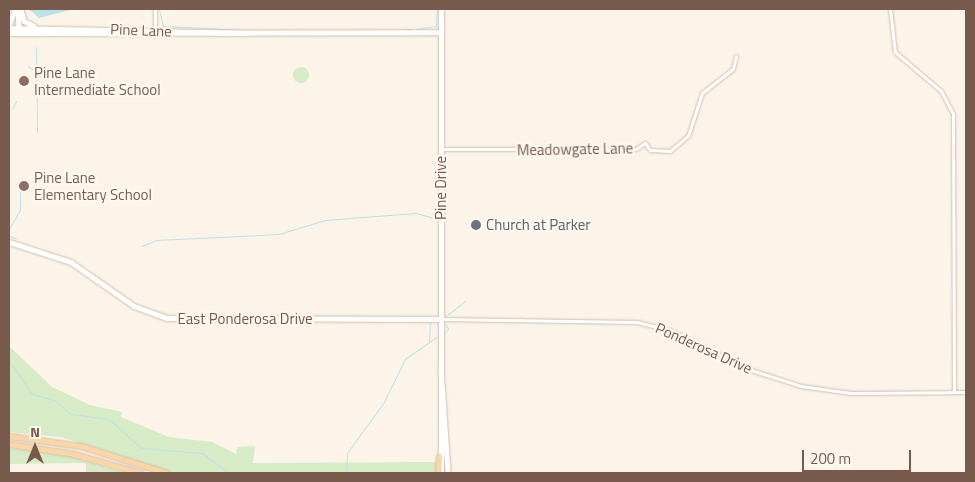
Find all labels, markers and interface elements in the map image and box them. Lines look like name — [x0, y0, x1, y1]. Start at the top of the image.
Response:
street label: Pine Lane — [110, 20, 172, 40]
place label: Pine Lane Intermediate School — [34, 63, 161, 98]
marker: Pine Lane Intermediate School — [18, 75, 30, 87]
street label: Meadowgate Lane — [517, 139, 633, 159]
street label: Pine Drive — [432, 156, 450, 220]
place label: Pine Lane Elementary School — [34, 168, 152, 203]
marker: Pine Lane Elementary School — [18, 180, 30, 192]
place label: Church at Parker — [486, 216, 590, 234]
marker: Church at Parker — [470, 219, 482, 231]
street label: East Ponderosa Drive — [177, 310, 313, 328]
street label: Ponderosa Drive — [653, 319, 755, 377]
text: N — [30, 421, 40, 442]
north arrow — [10, 422, 60, 472]
scale bar — [805, 440, 914, 472]
text: 200 m — [810, 447, 851, 470]

